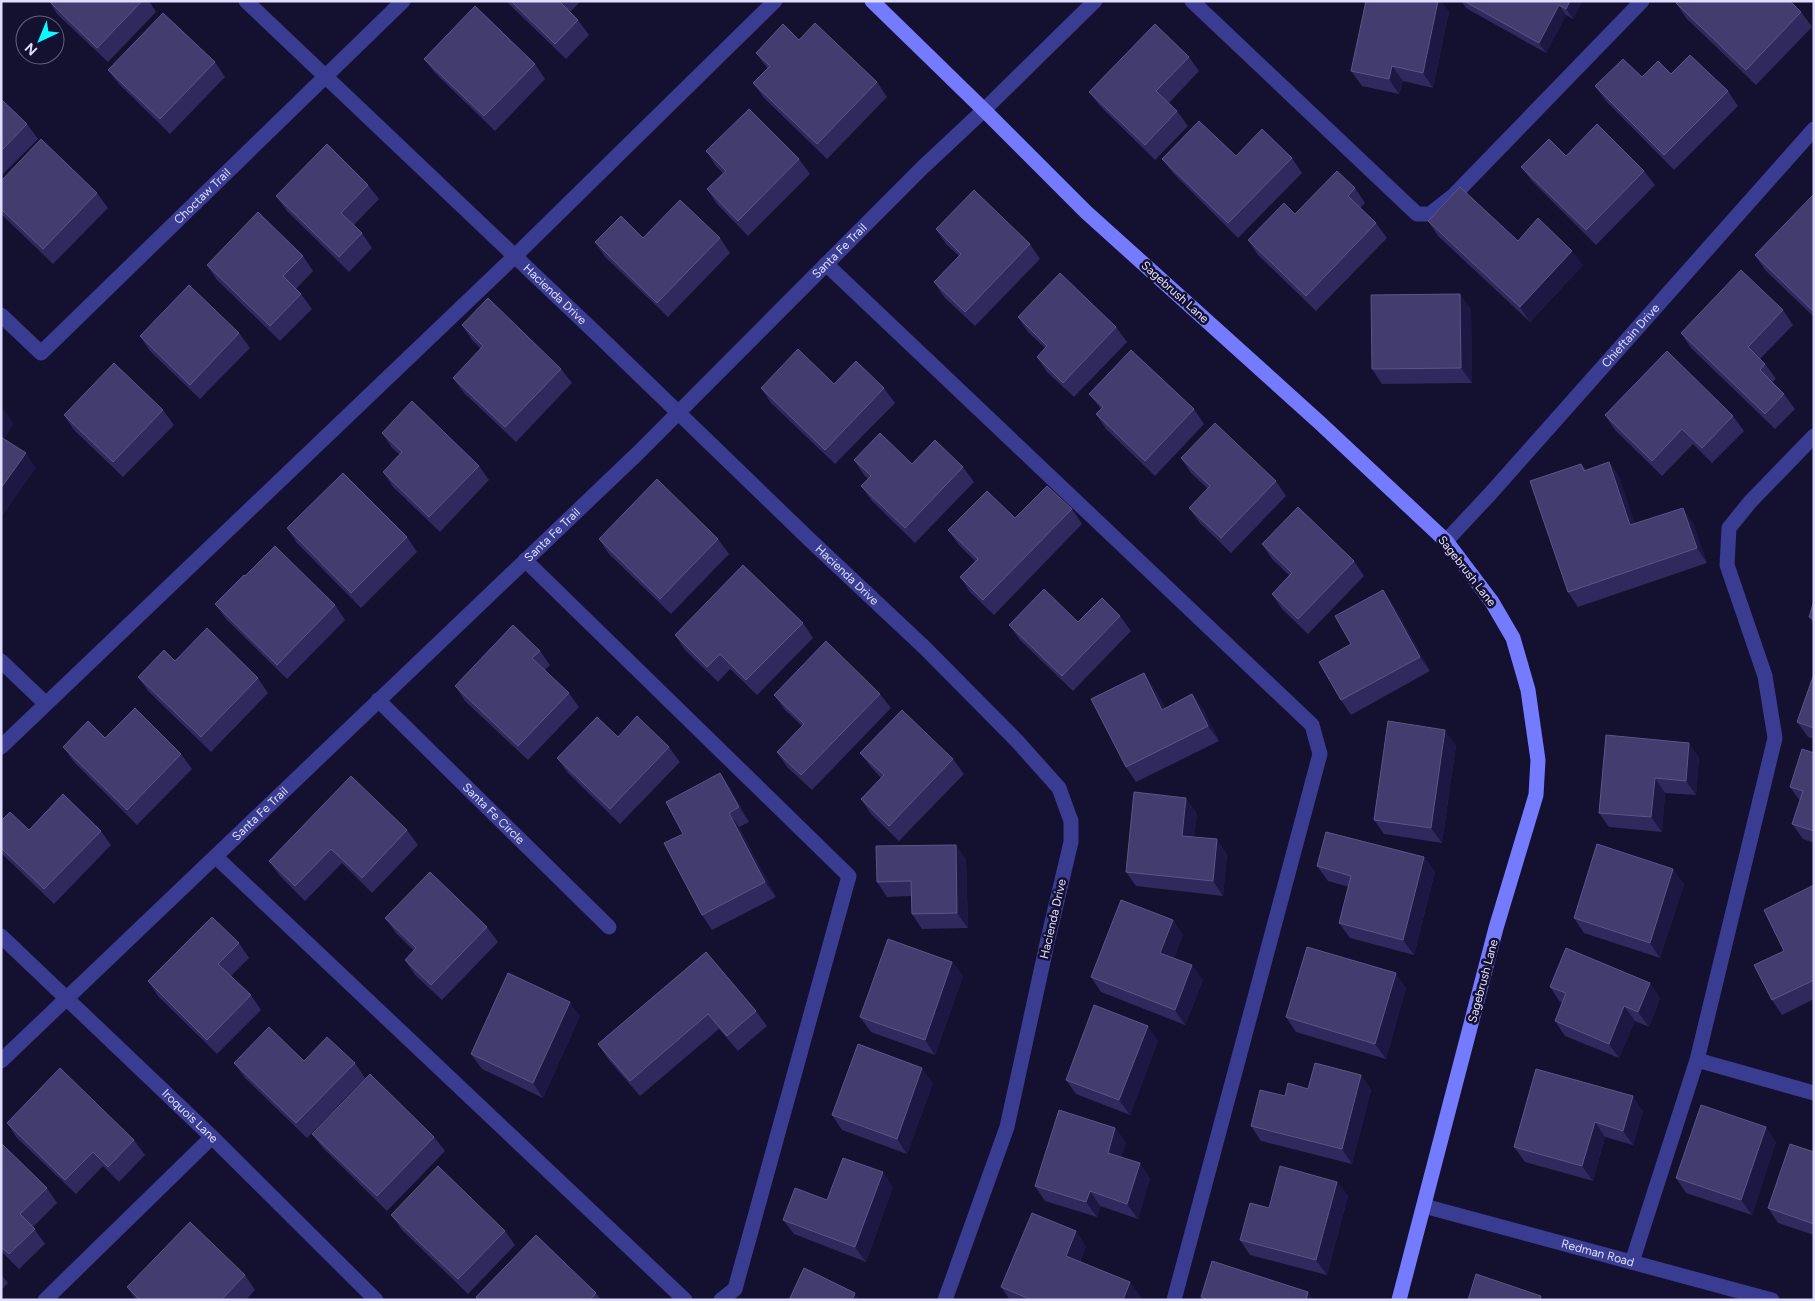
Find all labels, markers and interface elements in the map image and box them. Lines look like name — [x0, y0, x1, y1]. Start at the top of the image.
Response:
north arrow — [15, 15, 65, 65]
text: N — [22, 39, 41, 59]
street label: Choctaw Trail — [171, 166, 233, 227]
street label: Santa Fe Trail — [809, 221, 870, 281]
street label: Sagebrush Lane — [1138, 258, 1212, 326]
street label: Hacienda Drive — [521, 261, 590, 328]
street label: Chieftain Drive — [1599, 301, 1663, 370]
street label: Santa Fe Trail — [522, 505, 583, 565]
street label: Sagebrush Lane — [1435, 533, 1499, 609]
street label: Hacienda Drive — [813, 542, 882, 608]
street label: Santa Fe Circle — [460, 780, 528, 847]
street label: Santa Fe Trail — [229, 784, 291, 844]
street label: Hacienda Drive — [1037, 877, 1069, 960]
street label: Sagebrush Lane — [1465, 937, 1501, 1024]
street label: Iroquois Lane — [159, 1086, 221, 1146]
street label: Redman Road — [1560, 1236, 1636, 1269]

